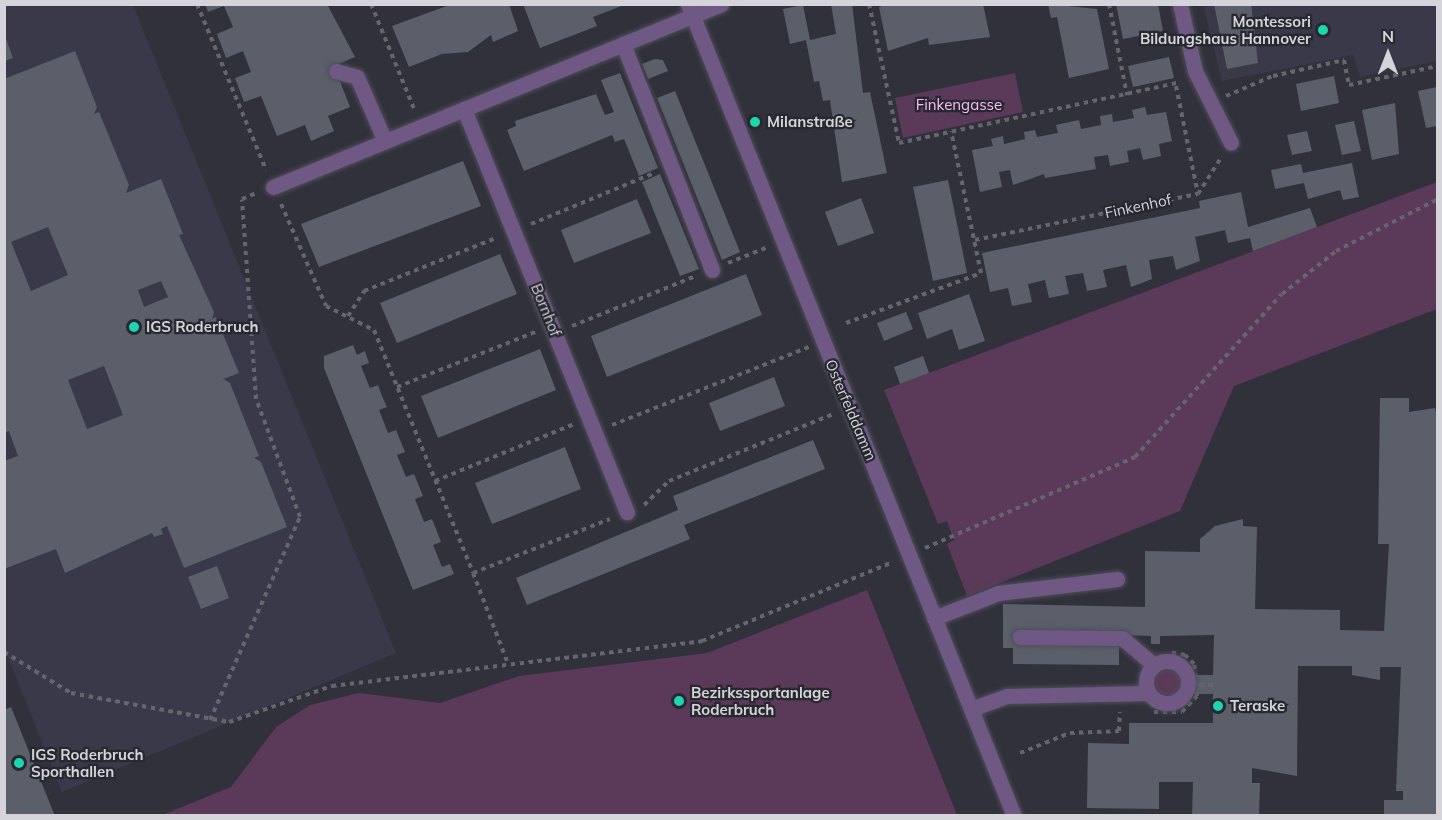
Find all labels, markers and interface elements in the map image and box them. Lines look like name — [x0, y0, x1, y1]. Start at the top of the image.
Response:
place label: Montessori Bildungshaus Hannover — [1140, 12, 1311, 47]
marker: Montessori Bildungshaus Hannover — [1316, 23, 1330, 37]
north arrow — [1358, 24, 1418, 84]
text: N — [1382, 26, 1394, 46]
park label: Finkengasse — [916, 96, 1002, 114]
place label: Milanstraße — [767, 113, 853, 131]
marker: Milanstraße — [748, 115, 762, 129]
street label: Finkenhof — [1103, 190, 1173, 222]
street label: Bornhof — [527, 281, 565, 339]
place label: IGS Roderbruch — [146, 318, 259, 336]
marker: IGS Roderbruch — [127, 320, 141, 334]
street label: Osterfelddamm — [822, 357, 880, 463]
place label: Bezirkssportanlage Roderbruch — [691, 683, 830, 718]
marker: Bezirkssportanlage Roderbruch — [672, 694, 686, 708]
place label: Teraske — [1230, 697, 1285, 715]
marker: Teraske — [1211, 699, 1225, 713]
place label: IGS Roderbruch Sporthallen — [31, 745, 144, 780]
marker: IGS Roderbruch Sporthallen — [12, 756, 26, 770]

